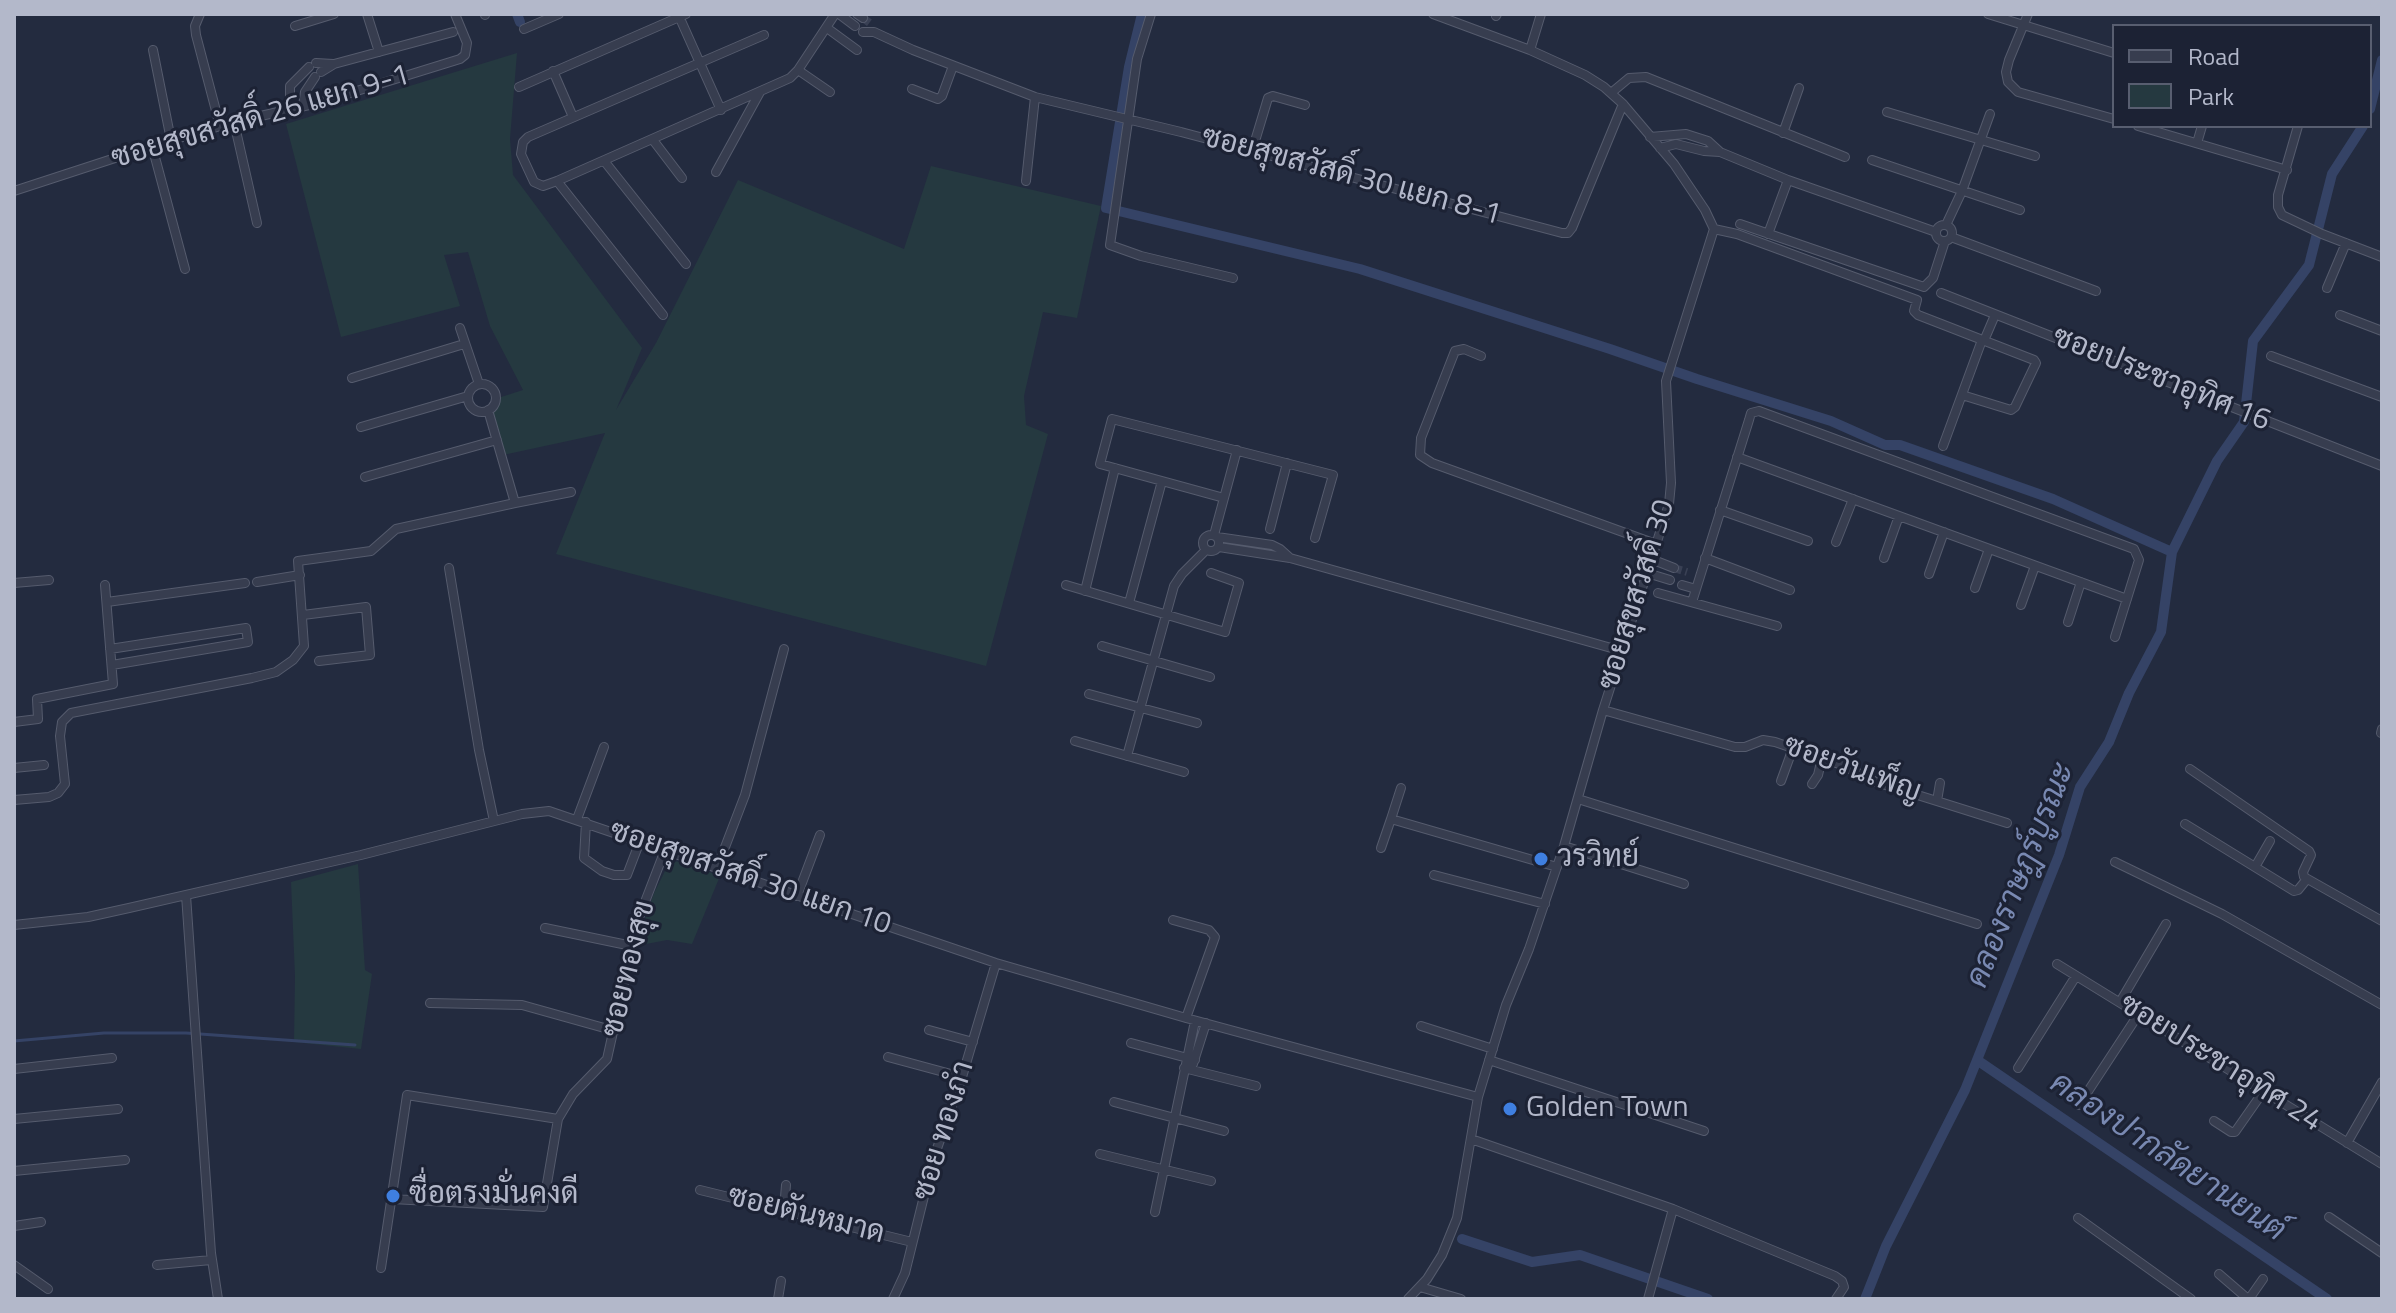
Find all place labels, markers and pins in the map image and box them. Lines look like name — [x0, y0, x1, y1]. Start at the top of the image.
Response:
place label: วรวิทย์ — [1557, 841, 1639, 877]
marker: วรวิทย์ — [1532, 850, 1550, 868]
place label: Golden Town — [1526, 1091, 1689, 1127]
marker: Golden Town — [1501, 1100, 1519, 1118]
place label: ซื่อตรงมั่นคงดี — [409, 1178, 578, 1214]
marker: ซื่อตรงมั่นคงดี — [384, 1187, 402, 1205]

